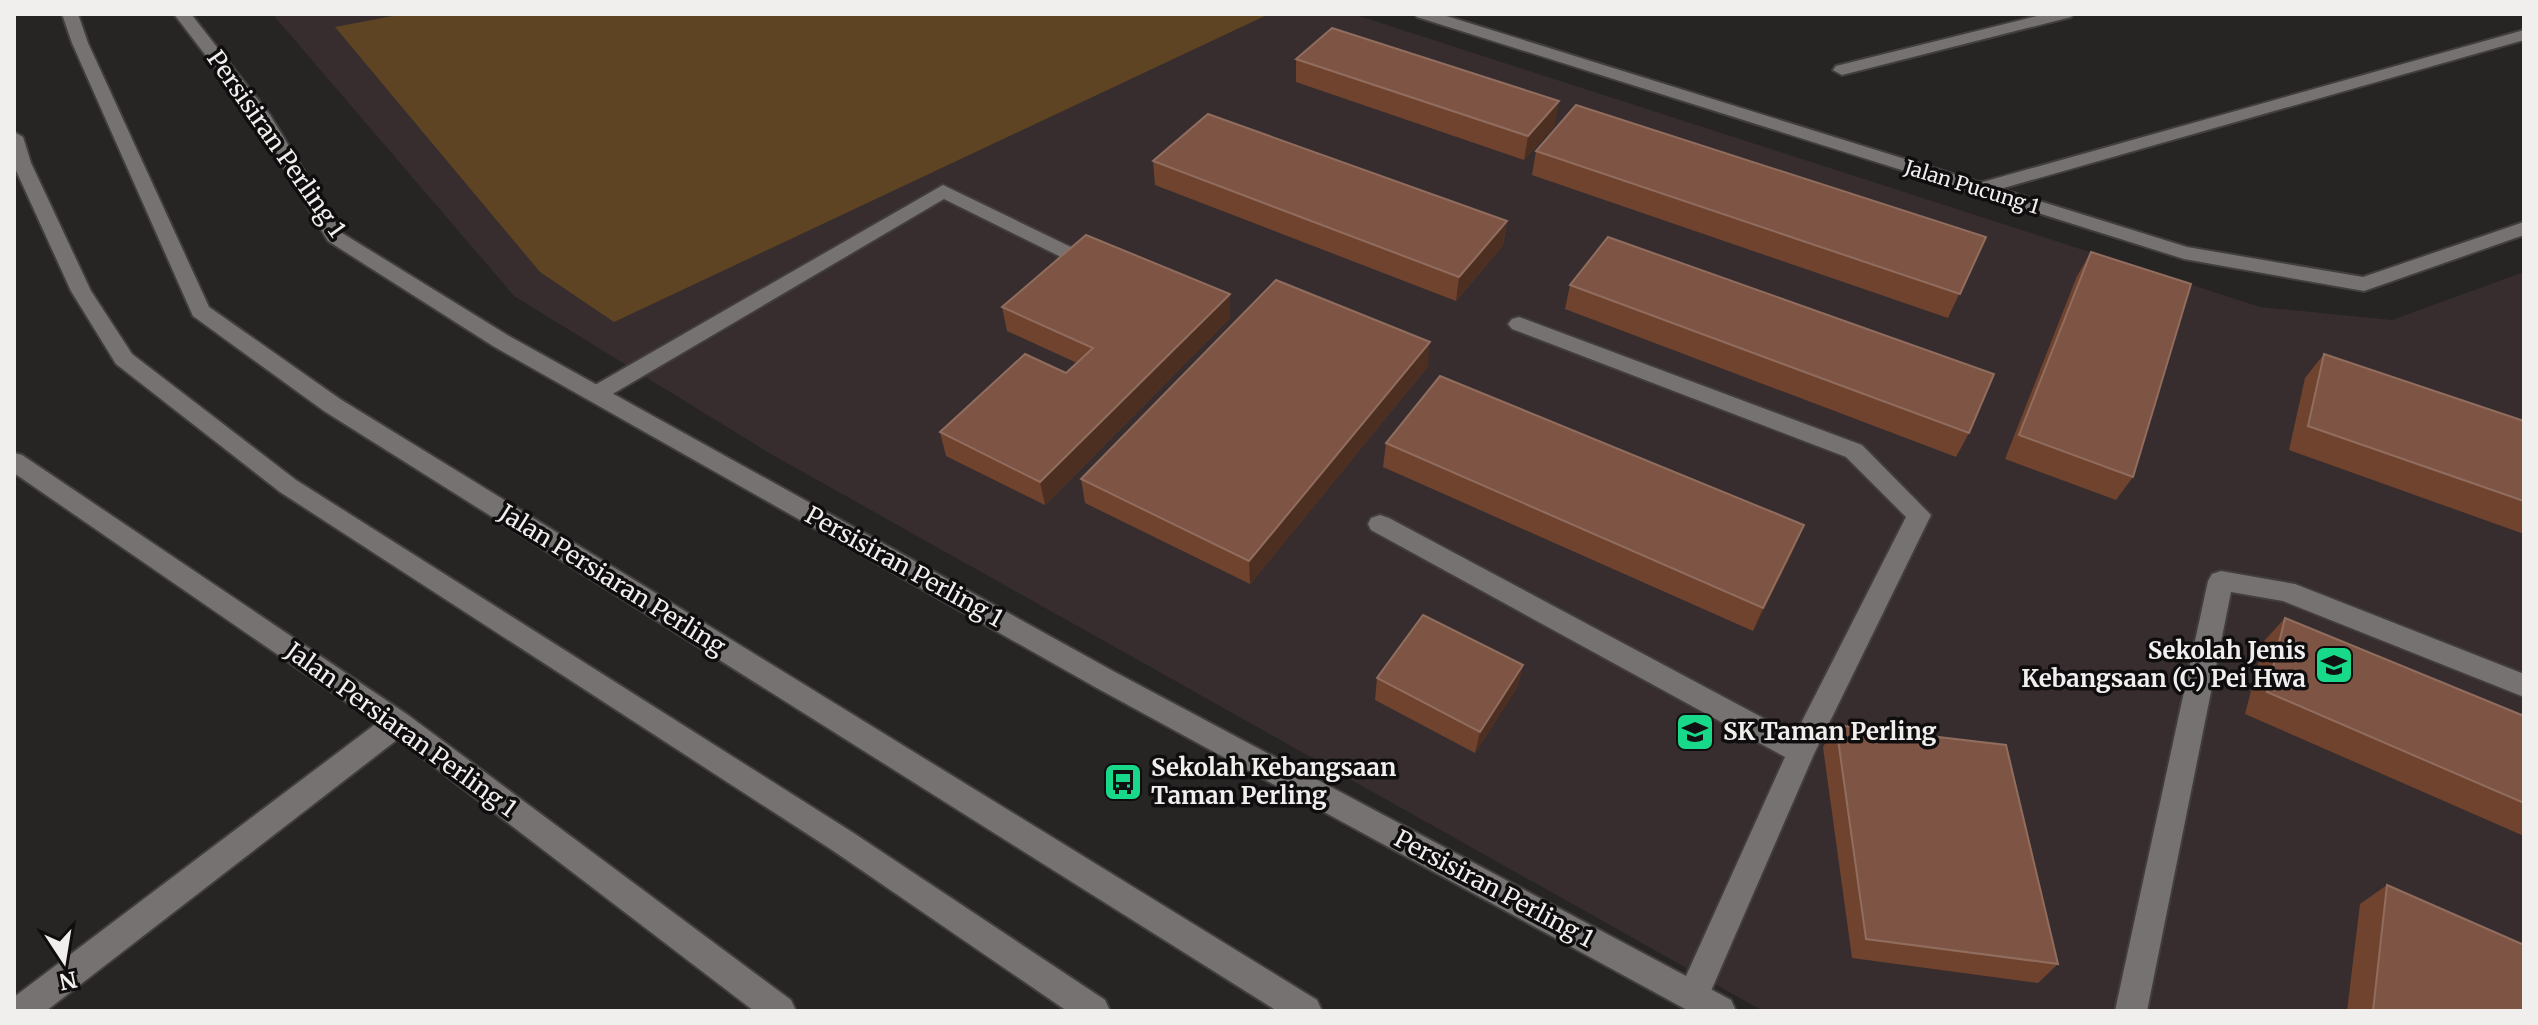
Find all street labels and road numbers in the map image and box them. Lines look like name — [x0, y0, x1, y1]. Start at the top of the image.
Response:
street label: Persisiran Perling 1 — [200, 44, 353, 243]
street label: Jalan Pucung 1 — [1901, 154, 2042, 219]
street label: Jalan Persiaran Perling — [492, 497, 732, 662]
street label: Persisiran Perling 1 — [800, 499, 1009, 634]
street label: Jalan Persiaran Perling 1 — [279, 635, 523, 824]
street label: Persisiran Perling 1 — [1389, 823, 1599, 954]

